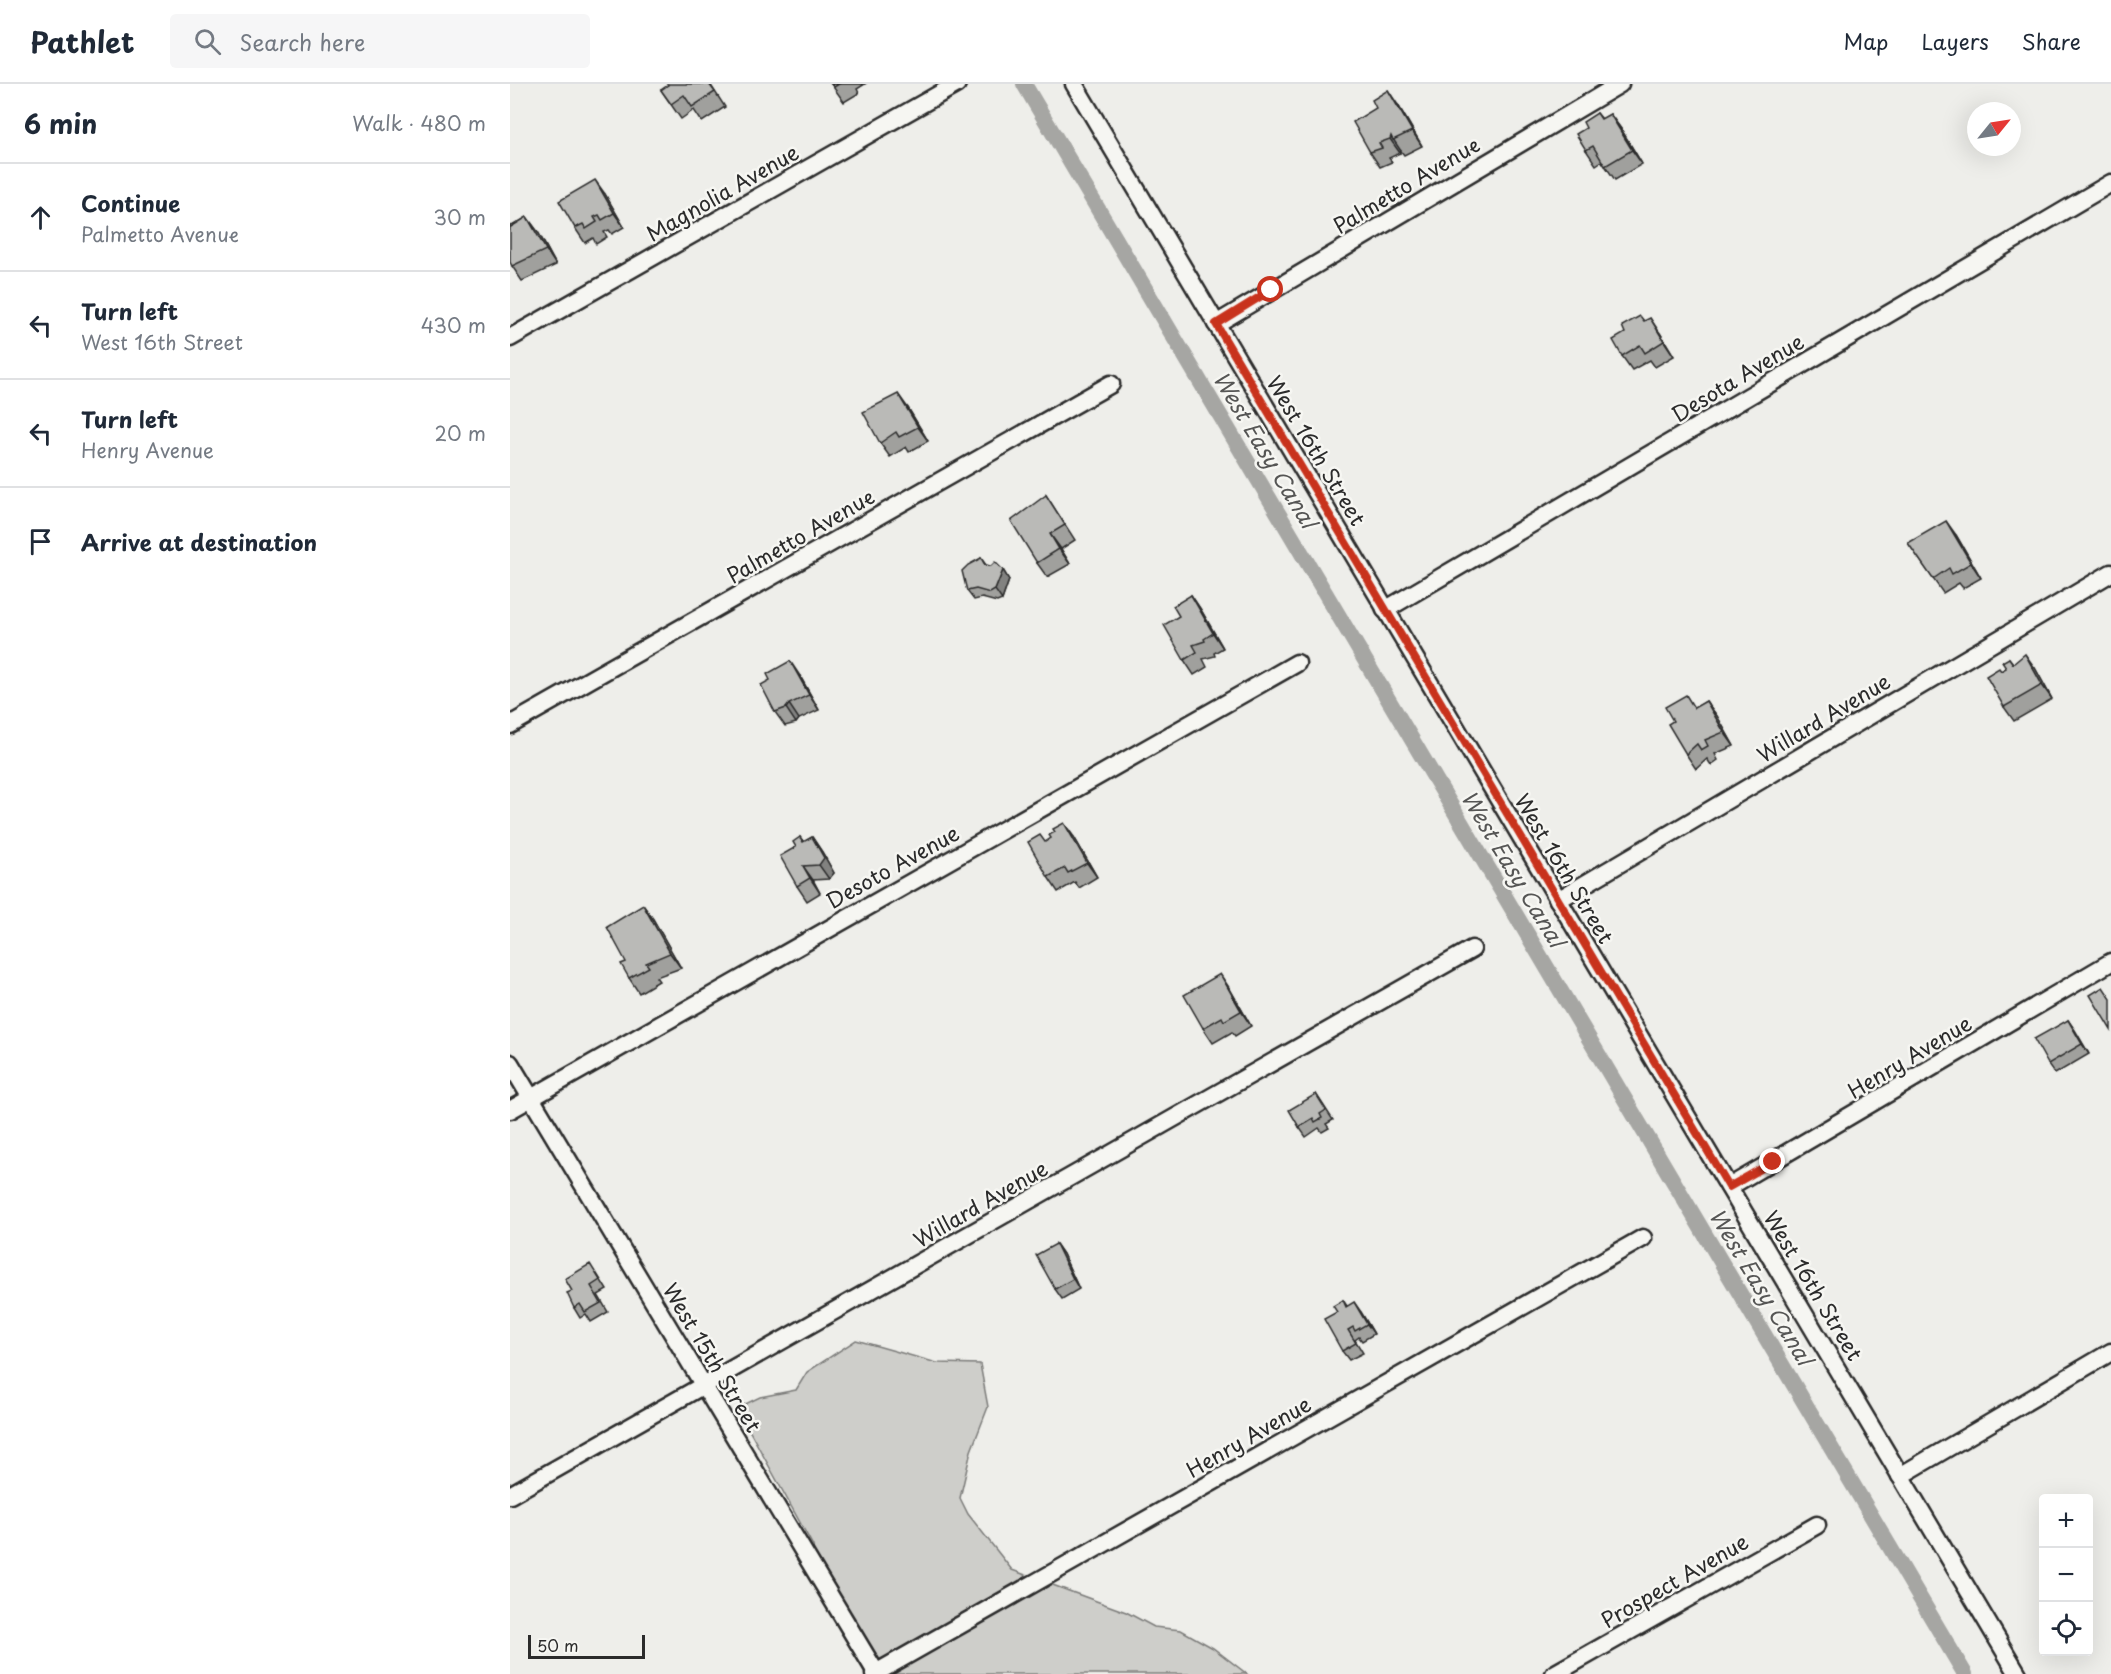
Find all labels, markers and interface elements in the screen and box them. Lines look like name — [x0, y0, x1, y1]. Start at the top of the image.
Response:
search box — [170, 14, 590, 68]
text: Pathlet — [30, 20, 134, 63]
icon: search — [191, 25, 224, 58]
text: Search here — [239, 25, 365, 58]
text: Map — [1844, 25, 1888, 57]
text: Layers — [1921, 25, 1989, 57]
text: Share — [2022, 25, 2081, 57]
north arrow — [1967, 102, 2021, 156]
text: 6 min — [24, 104, 97, 143]
text: Walk · 480 m — [352, 108, 486, 138]
street label: Palmetto Avenue — [1327, 128, 1485, 240]
street label: Magnolia Avenue — [640, 135, 804, 249]
text: Continue — [81, 186, 180, 219]
icon: ahead — [24, 201, 57, 234]
text: 30 m — [433, 202, 486, 232]
text: Palmetto Avenue — [81, 219, 239, 249]
route start — [1257, 276, 1283, 302]
text: Turn left — [81, 294, 178, 327]
icon: left — [24, 309, 57, 342]
text: 430 m — [421, 310, 486, 340]
street label: Desota Avenue — [1665, 325, 1809, 429]
text: West 16th Street — [81, 327, 243, 357]
water label: West Easy Canal — [1206, 364, 1327, 536]
street label: West 16th Street — [1260, 369, 1374, 531]
text: Turn left — [81, 402, 178, 435]
icon: left — [24, 417, 57, 450]
text: 20 m — [434, 418, 486, 448]
text: Henry Avenue — [81, 435, 214, 465]
street label: Palmetto Avenue — [720, 480, 880, 590]
icon: arrive — [24, 525, 57, 558]
text: Arrive at destination — [81, 525, 317, 558]
street label: Willard Avenue — [1750, 665, 1896, 769]
water label: West Easy Canal — [1454, 783, 1575, 955]
street label: West 16th Street — [1508, 787, 1622, 949]
street label: Desoto Avenue — [819, 816, 965, 916]
street label: Henry Avenue — [1841, 1006, 1977, 1106]
route end — [1759, 1148, 1785, 1174]
street label: Willard Avenue — [907, 1151, 1053, 1255]
water label: West Easy Canal — [1702, 1201, 1823, 1373]
street label: West 16th Street — [1757, 1204, 1871, 1366]
street label: West 15th Street — [656, 1276, 770, 1438]
street label: Henry Avenue — [1180, 1387, 1316, 1485]
map controls — [2039, 1494, 2093, 1656]
button: + — [2039, 1494, 2093, 1548]
street label: Prospect Avenue — [1594, 1525, 1754, 1635]
button: − — [2039, 1548, 2093, 1602]
button: locate — [2039, 1602, 2093, 1656]
scale bar — [528, 1632, 645, 1660]
text: 50 m — [537, 1633, 578, 1657]

